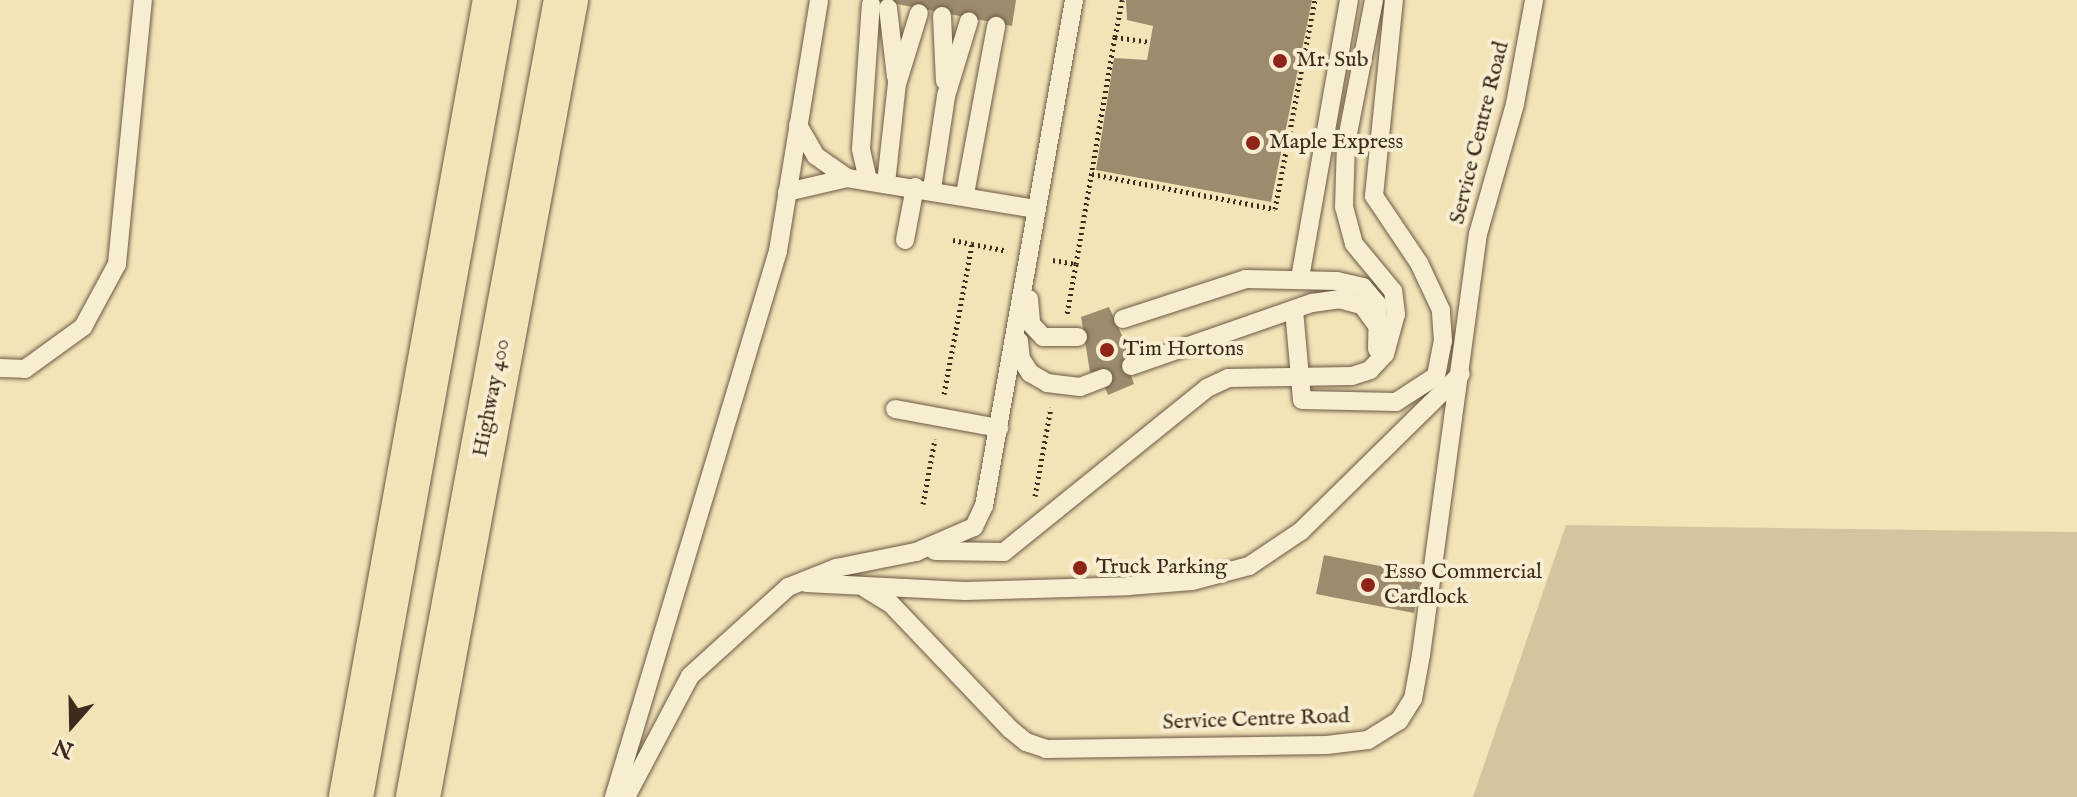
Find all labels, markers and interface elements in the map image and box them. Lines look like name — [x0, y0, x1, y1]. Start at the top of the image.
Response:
street label: Service Centre Road — [1445, 39, 1515, 227]
place label: Mr. Sub — [1296, 48, 1368, 74]
marker: Mr. Sub — [1271, 52, 1289, 70]
place label: Maple Express — [1269, 130, 1403, 156]
marker: Maple Express — [1244, 134, 1262, 152]
street label: Highway 400 — [468, 337, 516, 459]
place label: Tim Hortons — [1123, 337, 1244, 363]
marker: Tim Hortons — [1098, 341, 1116, 359]
place label: Truck Parking — [1096, 555, 1227, 581]
marker: Truck Parking — [1071, 559, 1089, 577]
place label: Esso Commercial Cardlock — [1384, 559, 1542, 610]
marker: Esso Commercial Cardlock — [1359, 576, 1377, 594]
north arrow — [32, 685, 112, 765]
street label: Service Centre Road — [1162, 704, 1350, 736]
text: N — [50, 731, 78, 764]

